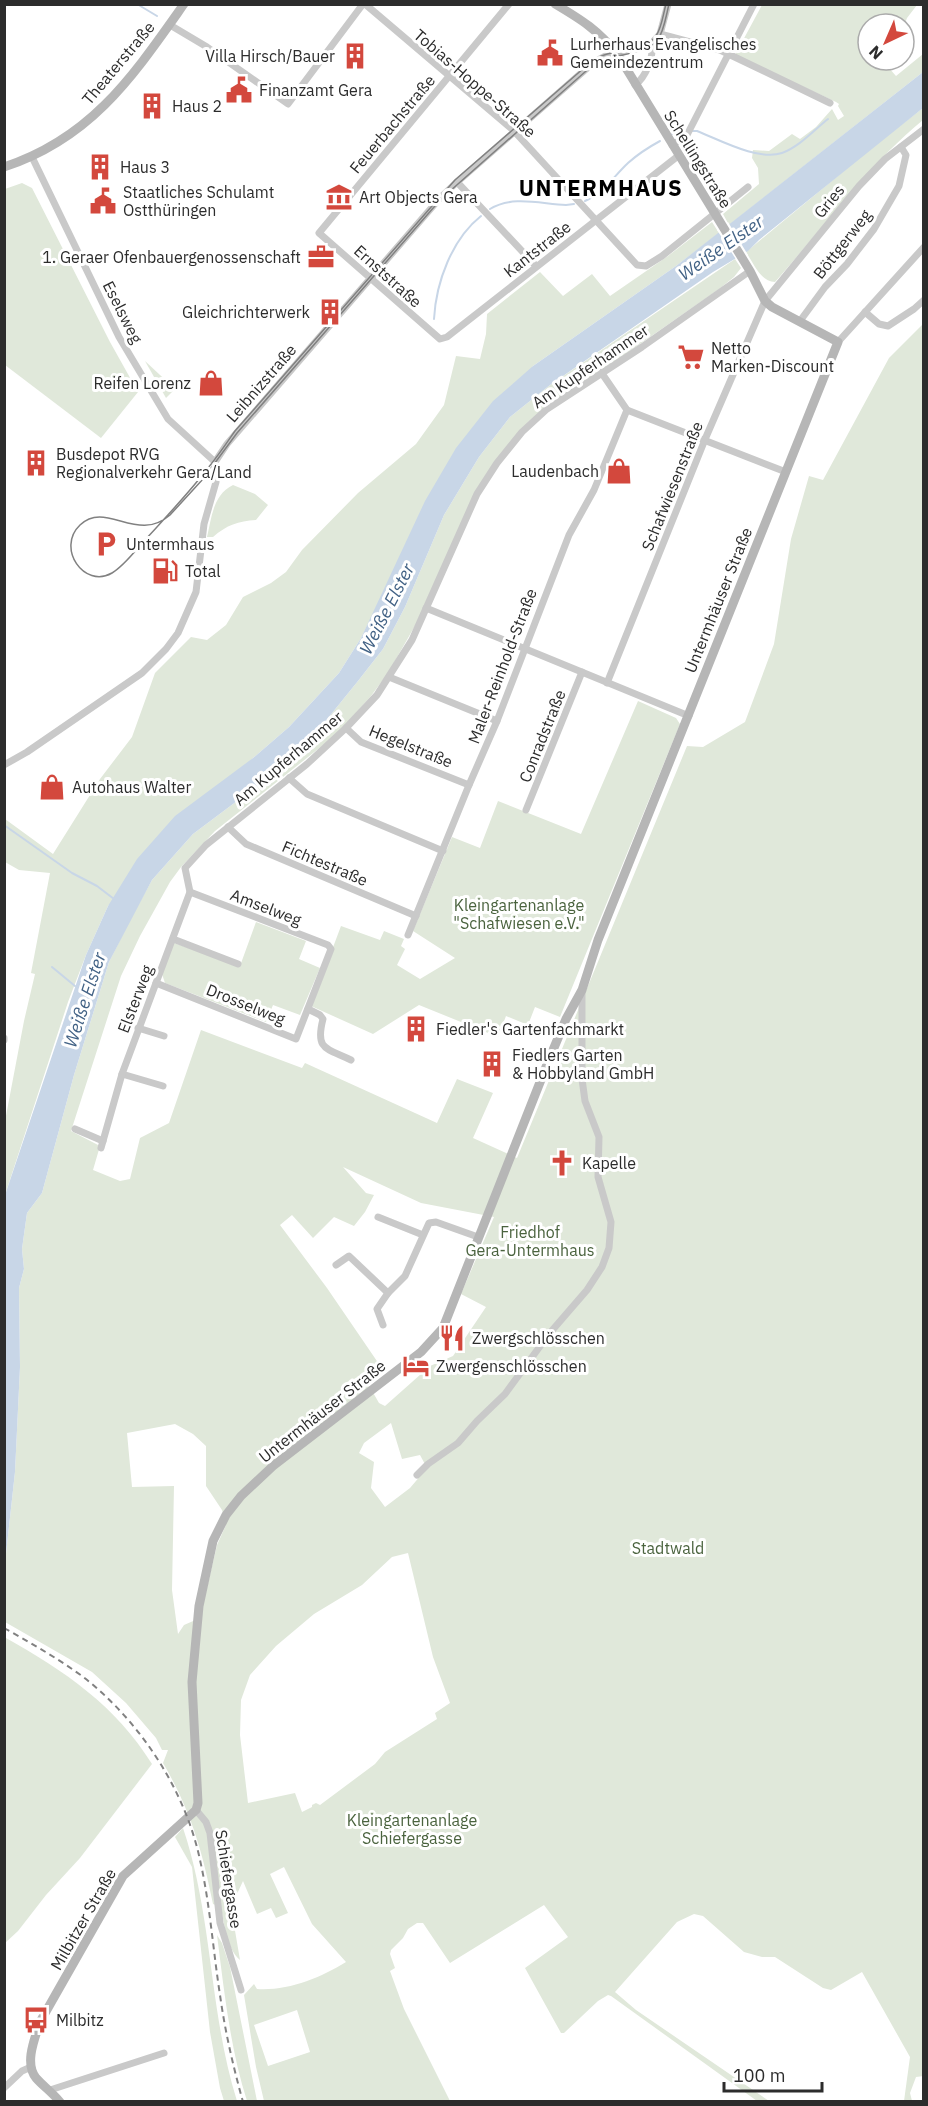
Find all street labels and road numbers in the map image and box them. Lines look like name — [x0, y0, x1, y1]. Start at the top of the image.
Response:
street label: Theaterstraße — [77, 17, 159, 109]
street label: Tobias-Hoppe-Straße — [410, 25, 540, 142]
street label: Feuerbachstraße — [345, 70, 439, 177]
street label: Schellingstraße — [660, 106, 736, 212]
street label: Gries — [809, 180, 849, 222]
street label: Böttgerweg — [809, 205, 876, 283]
street label: Kantstraße — [499, 216, 575, 281]
street label: Ernststraße — [350, 240, 426, 312]
street label: Eselsweg — [99, 277, 147, 347]
street label: Am Kupferhammer — [528, 320, 652, 412]
street label: Leibnizstraße — [222, 340, 301, 426]
street label: Schafwiesenstraße — [637, 418, 707, 554]
street label: Untermhäuser Straße — [680, 524, 756, 676]
street label: Maler-Reinhold-Straße — [463, 585, 541, 746]
street label: Conradstraße — [514, 686, 570, 785]
street label: Am Kupferhammer — [229, 706, 347, 809]
street label: Hegelstraße — [366, 720, 456, 772]
street label: Fichtestraße — [279, 836, 371, 890]
street label: Amselweg — [228, 884, 305, 930]
street label: Elsterweg — [113, 962, 157, 1036]
street label: Drosselweg — [204, 979, 289, 1029]
street label: Untermhäuser Straße — [255, 1355, 390, 1467]
street label: Schiefergasse — [211, 1828, 247, 1930]
street label: Milbitzer Straße — [46, 1864, 120, 1973]

